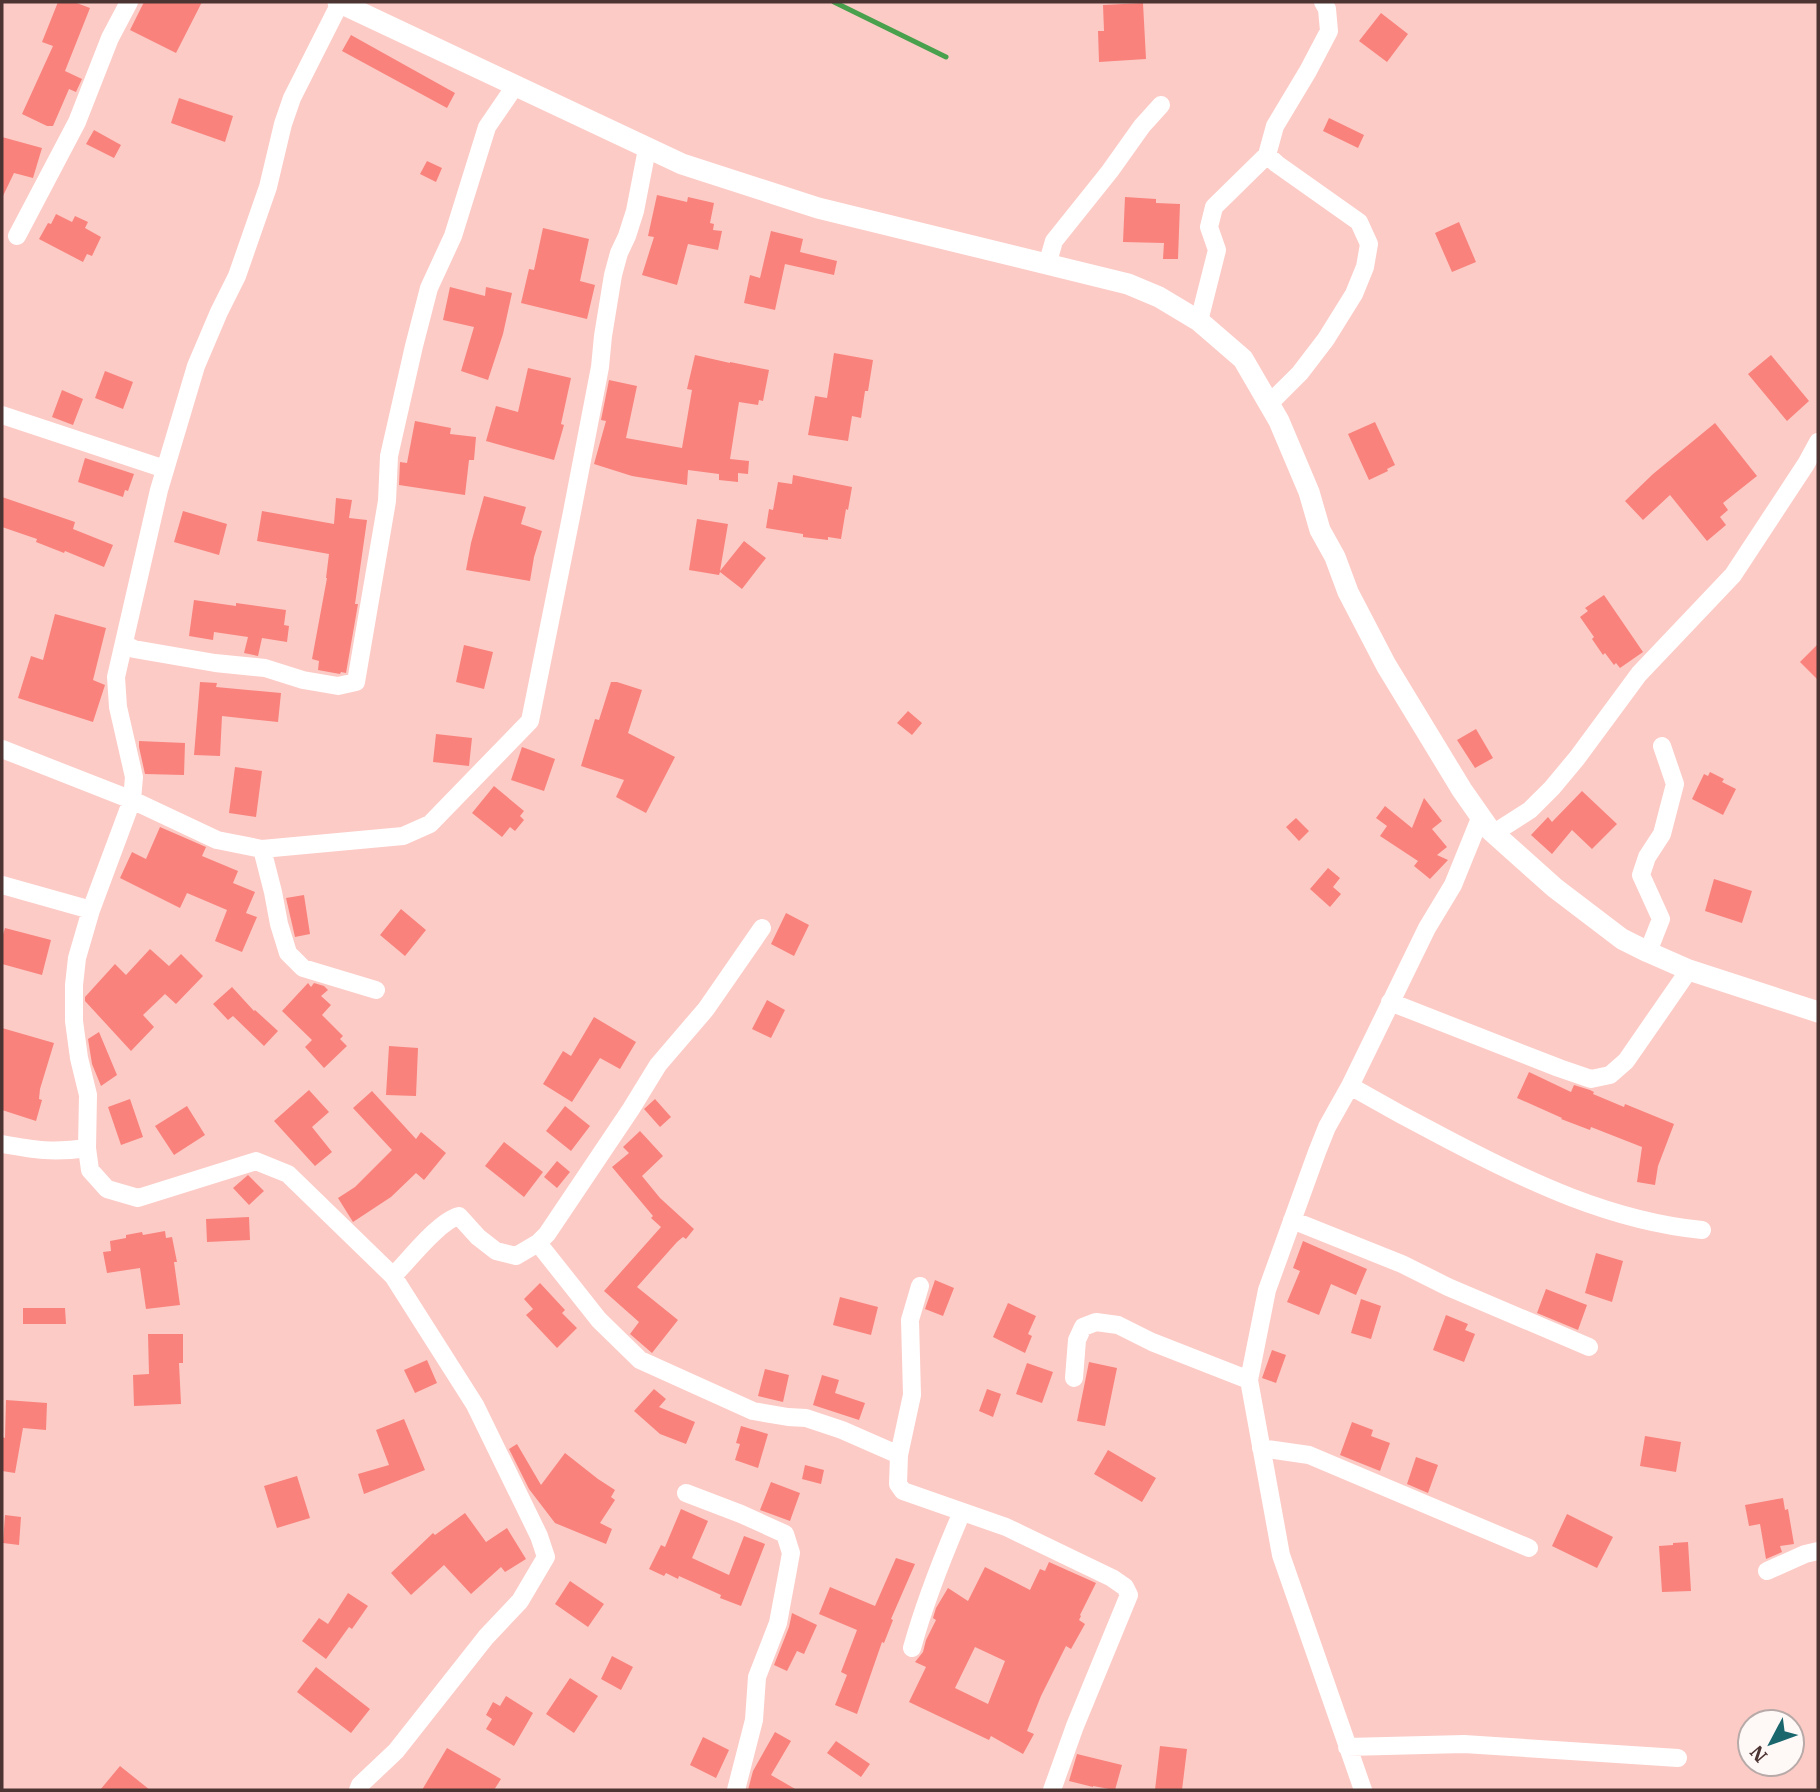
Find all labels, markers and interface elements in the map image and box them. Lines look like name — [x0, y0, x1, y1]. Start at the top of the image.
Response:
north arrow — [1736, 1708, 1806, 1778]
text: N — [1744, 1741, 1772, 1768]

